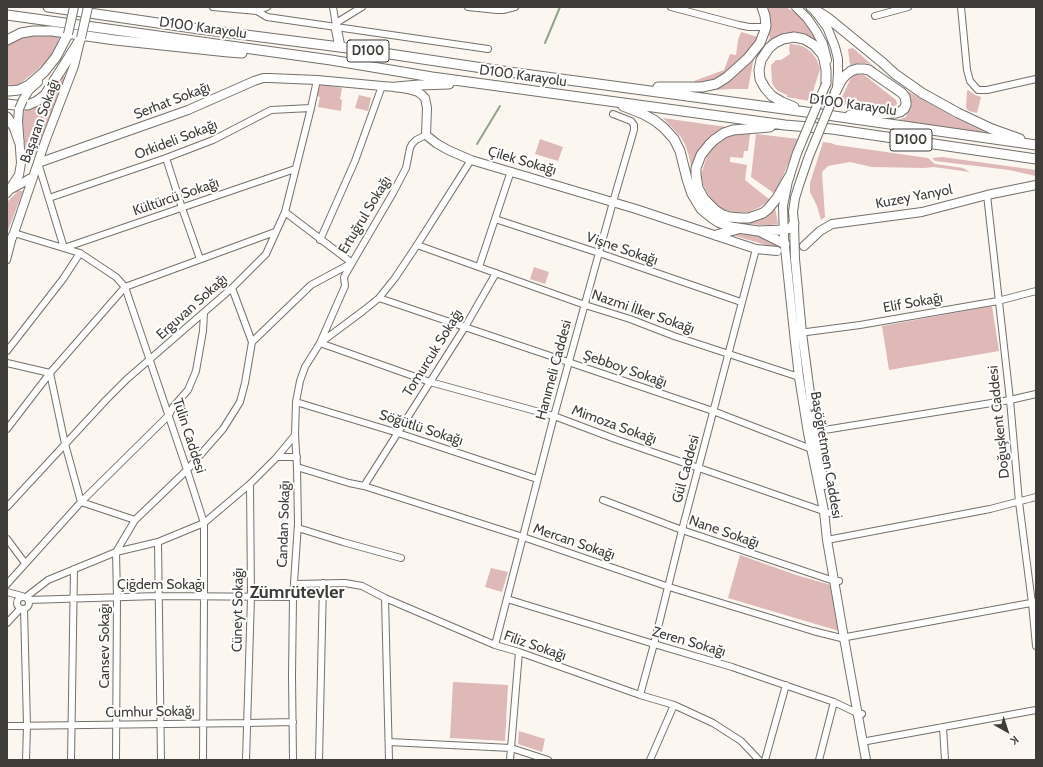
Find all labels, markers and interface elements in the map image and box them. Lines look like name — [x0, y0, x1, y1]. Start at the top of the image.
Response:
street label: D100 Karayolu — [158, 14, 248, 42]
road number: D100 — [347, 40, 389, 62]
street label: D100 Karayolu — [478, 62, 568, 90]
street label: Başaran Sokağı — [17, 77, 63, 165]
street label: Serhat Sokağı — [131, 79, 213, 123]
street label: D100 Karayolu — [808, 91, 898, 119]
street label: Orkideli Sokağı — [132, 116, 220, 164]
road number: D100 — [890, 129, 932, 151]
street label: Çilek Sokağı — [486, 143, 558, 179]
street label: Ertuğrul Sokağı — [335, 173, 395, 257]
street label: Kültürcü Sokağı — [131, 174, 221, 220]
street label: Kuzey Yanyol — [874, 181, 954, 213]
street label: Vişne Sokağı — [584, 229, 660, 269]
street label: Erguvan Sokağı — [153, 271, 231, 343]
street label: Nazmi İlker Sokağı — [589, 287, 697, 337]
street label: Elif Sokağı — [882, 289, 944, 317]
street label: Tomurcuk Sokağı — [399, 306, 467, 400]
street label: Hanımeli Caddesi — [533, 318, 575, 422]
street label: Şebboy Sokağı — [581, 347, 669, 391]
street label: Doğuşkent Caddesi — [985, 365, 1013, 479]
street label: Başöğretmen Caddesi — [807, 390, 845, 520]
street label: Tülin Caddesi — [169, 396, 209, 476]
street label: Mimoza Sokağı — [569, 402, 659, 448]
street label: Söğütlü Sokağı — [377, 407, 465, 449]
street label: Gül Caddesi — [669, 433, 703, 505]
street label: Candan Sokağı — [274, 480, 294, 568]
street label: Nane Sokağı — [687, 512, 761, 552]
street label: Mercan Sokağı — [531, 520, 617, 564]
street label: Cüneyt Sokağı — [229, 568, 247, 652]
street label: Çiğdem Sokağı — [117, 577, 205, 593]
district label: Zümrütevler — [250, 582, 344, 604]
street label: Cansev Sokağı — [97, 604, 113, 688]
street label: Zeren Sokağı — [650, 624, 728, 660]
street label: Filiz Sokağı — [502, 627, 568, 665]
street label: Cumhur Sokağı — [105, 703, 195, 721]
north arrow — [987, 711, 1027, 751]
text: K — [1007, 733, 1022, 748]

